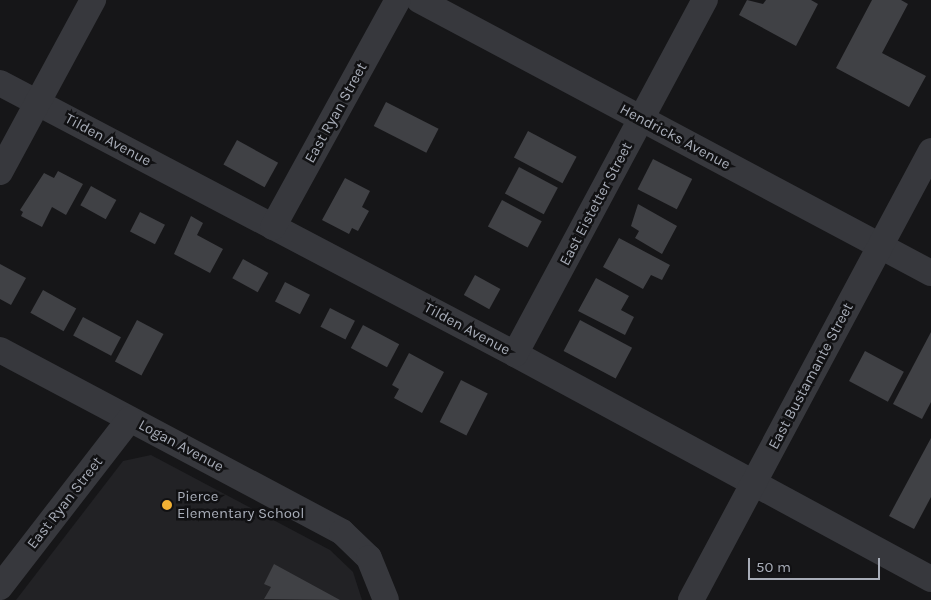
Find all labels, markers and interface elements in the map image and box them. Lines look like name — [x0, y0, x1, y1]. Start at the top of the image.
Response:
street label: East Ryan Street — [301, 60, 371, 166]
street label: Hendricks Avenue — [617, 100, 733, 174]
street label: Tilden Avenue — [62, 110, 154, 170]
street label: East Eistetter Street — [556, 139, 636, 269]
street label: Tilden Avenue — [421, 299, 513, 359]
street label: East Bustamante Street — [765, 300, 857, 452]
street label: Logan Avenue — [135, 416, 227, 476]
street label: East Ryan Street — [23, 453, 107, 553]
place label: Pierce Elementary School — [177, 487, 304, 522]
marker: Pierce Elementary School — [161, 499, 173, 511]
scale bar — [751, 548, 884, 580]
text: 50 m — [756, 558, 791, 576]

